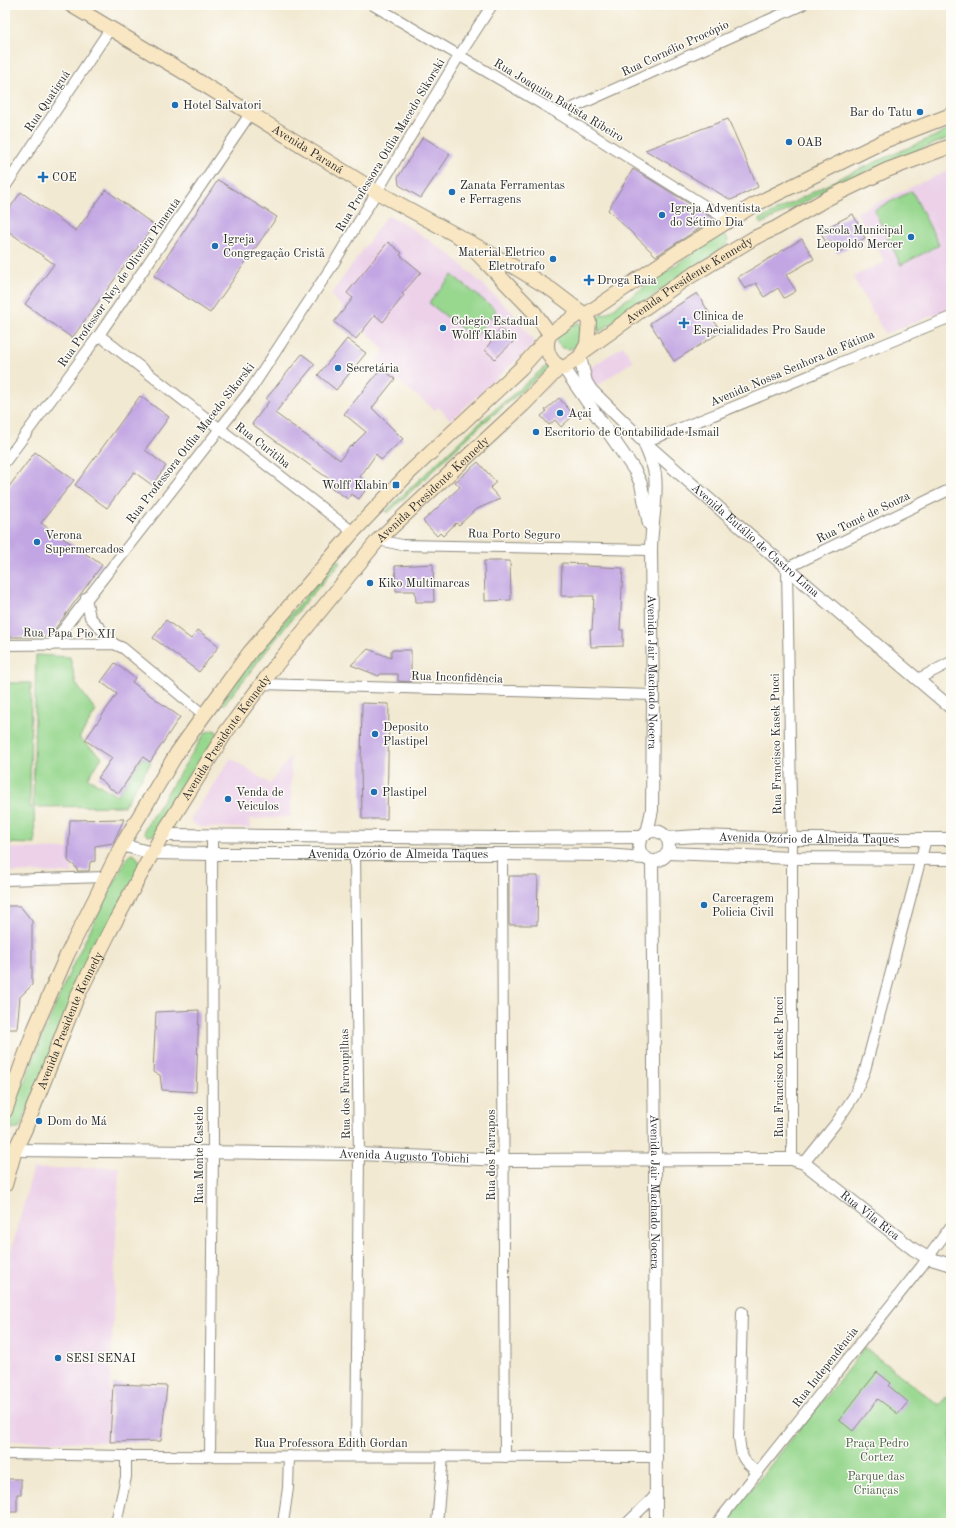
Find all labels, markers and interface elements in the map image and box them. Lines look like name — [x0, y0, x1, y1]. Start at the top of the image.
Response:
street label: Rua Cornélio Procópio — [620, 19, 731, 79]
street label: Rua Professora Otília Macedo Sikorski — [334, 57, 447, 234]
street label: Rua Joaquim Batista Ribeiro — [491, 57, 626, 144]
street label: Rua Quatiguá — [23, 69, 73, 134]
marker: Hotel Salvatori — [170, 100, 180, 110]
place label: Hotel Salvatori — [183, 100, 262, 112]
place label: Bar do Tatu — [849, 107, 913, 119]
marker: Bar do Tatu — [915, 107, 925, 117]
street label: Avenida Paraná — [269, 123, 345, 177]
marker: OAB — [784, 137, 794, 147]
place label: OAB — [797, 137, 822, 149]
marker: COE — [37, 171, 49, 183]
place label: COE — [52, 172, 77, 184]
place label: Zanata Ferramentas e Ferragens — [460, 180, 565, 206]
marker: Zanata Ferramentas e Ferragens — [447, 187, 457, 197]
street label: Rua Professor Ney de Oliveira Pimenta — [56, 196, 183, 369]
place label: Igreja Adventista do Sétimo Dia — [670, 203, 761, 229]
marker: Igreja Adventista do Sétimo Dia — [657, 210, 667, 220]
place label: Escola Municipal Leopoldo Mercer — [816, 225, 903, 251]
marker: Escola Municipal Leopoldo Mercer — [906, 232, 916, 242]
place label: Igreja Congregação Cristã — [223, 234, 325, 260]
street label: Avenida Presidente Kennedy — [624, 235, 756, 326]
marker: Igreja Congregação Cristã — [210, 241, 220, 251]
place label: Material Eletrico Eletrotrafo — [458, 247, 545, 273]
marker: Material Eletrico Eletrotrafo — [548, 254, 558, 264]
marker: Droga Raia — [584, 275, 594, 285]
place label: Droga Raia — [597, 275, 657, 287]
place label: Clinica de Especialidades Pro Saude — [693, 311, 826, 337]
place label: Colegio Estadual Wolff Klabin — [451, 316, 538, 342]
marker: Clinica de Especialidades Pro Saude — [678, 317, 690, 329]
marker: Colegio Estadual Wolff Klabin — [438, 323, 448, 333]
street label: Avenida Nossa Senhora de Fátima — [708, 329, 876, 409]
street label: Rua Professora Otília Macedo Sikorski — [125, 361, 257, 526]
marker: Secretária — [333, 363, 343, 373]
place label: Secretária — [346, 363, 399, 375]
marker: Açai — [555, 408, 565, 418]
place label: Açai — [568, 408, 592, 420]
street label: Rua Curitiba — [233, 421, 292, 471]
marker: Escritorio de Contabilidade Ismail — [531, 427, 541, 437]
place label: Escritorio de Contabilidade Ismail — [544, 427, 719, 439]
street label: Avenida Presidente Kennedy — [374, 434, 492, 545]
place label: Wolff Klabin — [322, 480, 389, 492]
marker: Wolff Klabin — [391, 480, 401, 490]
street label: Avenida Eutálio de Castro Lima — [689, 482, 821, 600]
street label: Rua Tomé de Souza — [815, 490, 912, 546]
street label: Rua Porto Seguro — [467, 528, 561, 542]
place label: Verona Supermercados — [45, 530, 124, 556]
marker: Verona Supermercados — [32, 537, 42, 547]
marker: Kiko Multimarcas — [365, 578, 375, 588]
place label: Kiko Multimarcas — [378, 578, 470, 590]
street label: Avenida Jair Machado Nocera — [645, 594, 658, 750]
street label: Rua Papa Pio XII — [23, 627, 116, 641]
street label: Rua Inconfidência — [411, 670, 503, 686]
street label: Avenida Presidente Kennedy — [180, 673, 274, 803]
street label: Rua Francisco Kasek Pucci — [770, 673, 784, 815]
place label: Deposito Plastipel — [383, 722, 429, 748]
marker: Deposito Plastipel — [370, 729, 380, 739]
place label: Venda de Veiculos — [236, 787, 284, 813]
marker: Plastipel — [369, 787, 379, 797]
place label: Plastipel — [382, 787, 427, 799]
marker: Venda de Veiculos — [223, 794, 233, 804]
street label: Avenida Ozório de Almeida Taques — [718, 832, 899, 846]
street label: Avenida Ozório de Almeida Taques — [308, 849, 488, 861]
place label: Carceragem Policia Civil — [712, 893, 774, 919]
marker: Carceragem Policia Civil — [699, 900, 709, 910]
street label: Avenida Presidente Kennedy — [36, 949, 106, 1092]
street label: Rua Francisco Kasek Pucci — [774, 996, 786, 1138]
street label: Rua dos Farroupilhas — [339, 1028, 353, 1140]
street label: Rua Monte Castelo — [194, 1106, 206, 1204]
street label: Rua dos Farrapos — [486, 1109, 498, 1201]
street label: Avenida Jair Machado Nocera — [648, 1114, 660, 1270]
marker: Dom do Má — [34, 1116, 44, 1126]
place label: Dom do Má — [47, 1116, 107, 1128]
street label: Avenida Augusto Tobichi — [339, 1149, 469, 1166]
street label: Rua Vila Rica — [838, 1189, 901, 1243]
street label: Rua Independência — [791, 1325, 861, 1410]
marker: SESI SENAI — [53, 1353, 63, 1363]
place label: SESI SENAI — [66, 1353, 136, 1365]
street label: Rua Professora Edith Gordan — [254, 1438, 408, 1450]
park label: Praça Pedro Cortez — [845, 1438, 909, 1464]
park label: Parque das Crianças — [847, 1471, 905, 1497]

